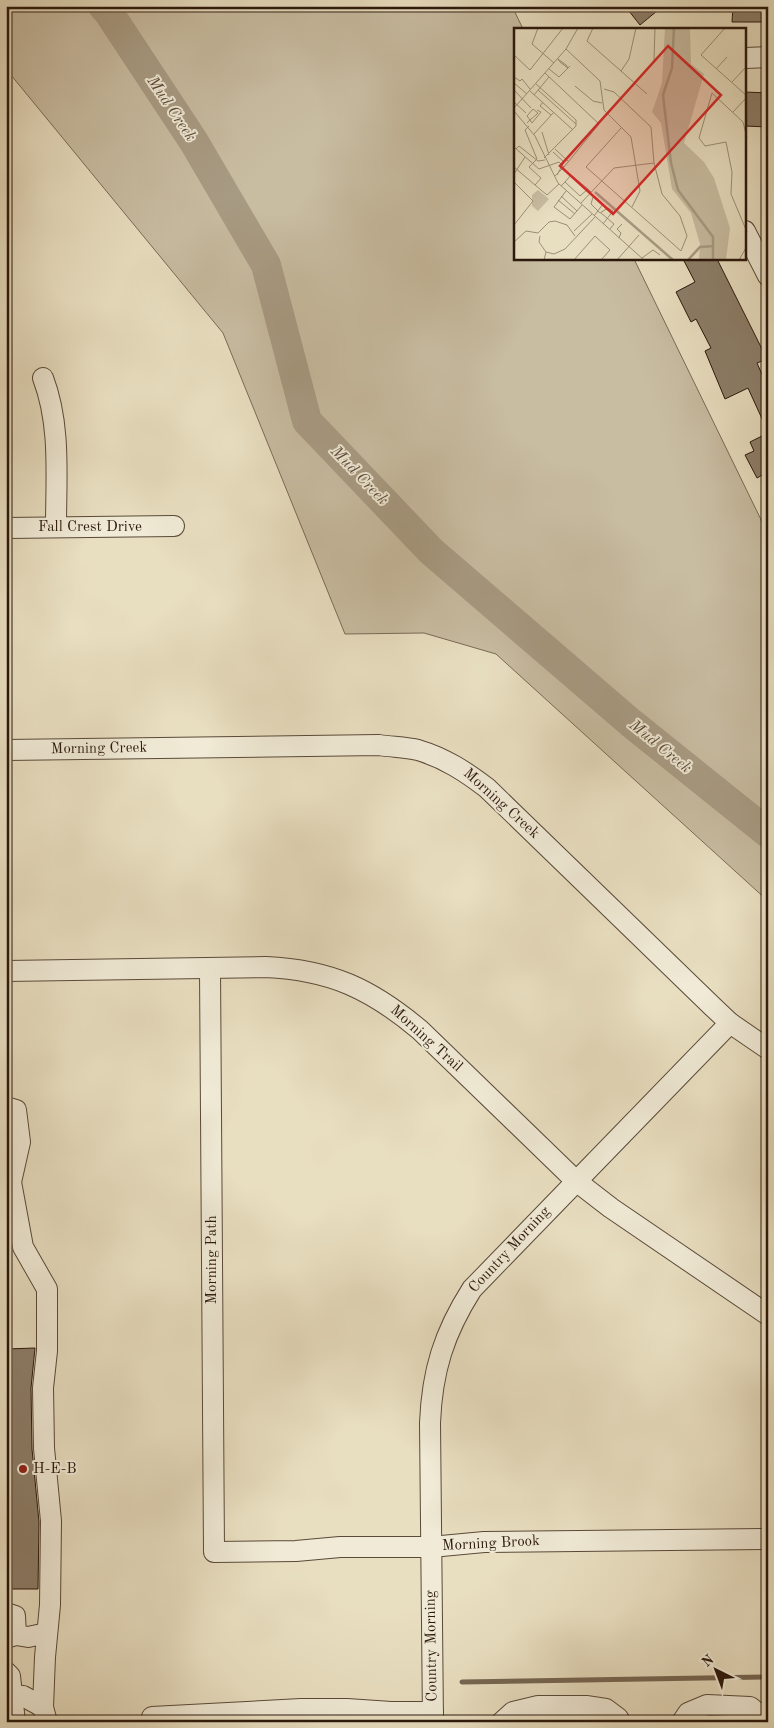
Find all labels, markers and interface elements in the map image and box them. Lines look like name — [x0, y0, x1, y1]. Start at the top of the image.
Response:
inset map — [514, 28, 746, 260]
water label: Mud Creek — [143, 73, 199, 145]
water label: Mud Creek — [327, 443, 391, 509]
street label: Fall Crest Drive — [38, 520, 142, 535]
water label: Mud Creek — [625, 717, 694, 777]
street label: Morning Creek — [51, 741, 148, 757]
street label: Morning Creek — [460, 766, 542, 842]
street label: Morning Trail — [387, 1003, 465, 1075]
street label: Country Morning — [466, 1204, 554, 1296]
street label: Morning Path — [205, 1215, 220, 1305]
place label: H-E-B — [33, 1462, 77, 1477]
marker: H-E-B — [17, 1463, 29, 1475]
street label: Morning Brook — [442, 1534, 540, 1554]
street label: Country Morning — [424, 1590, 440, 1702]
north arrow — [692, 1646, 742, 1696]
text: N — [699, 1652, 717, 1670]

